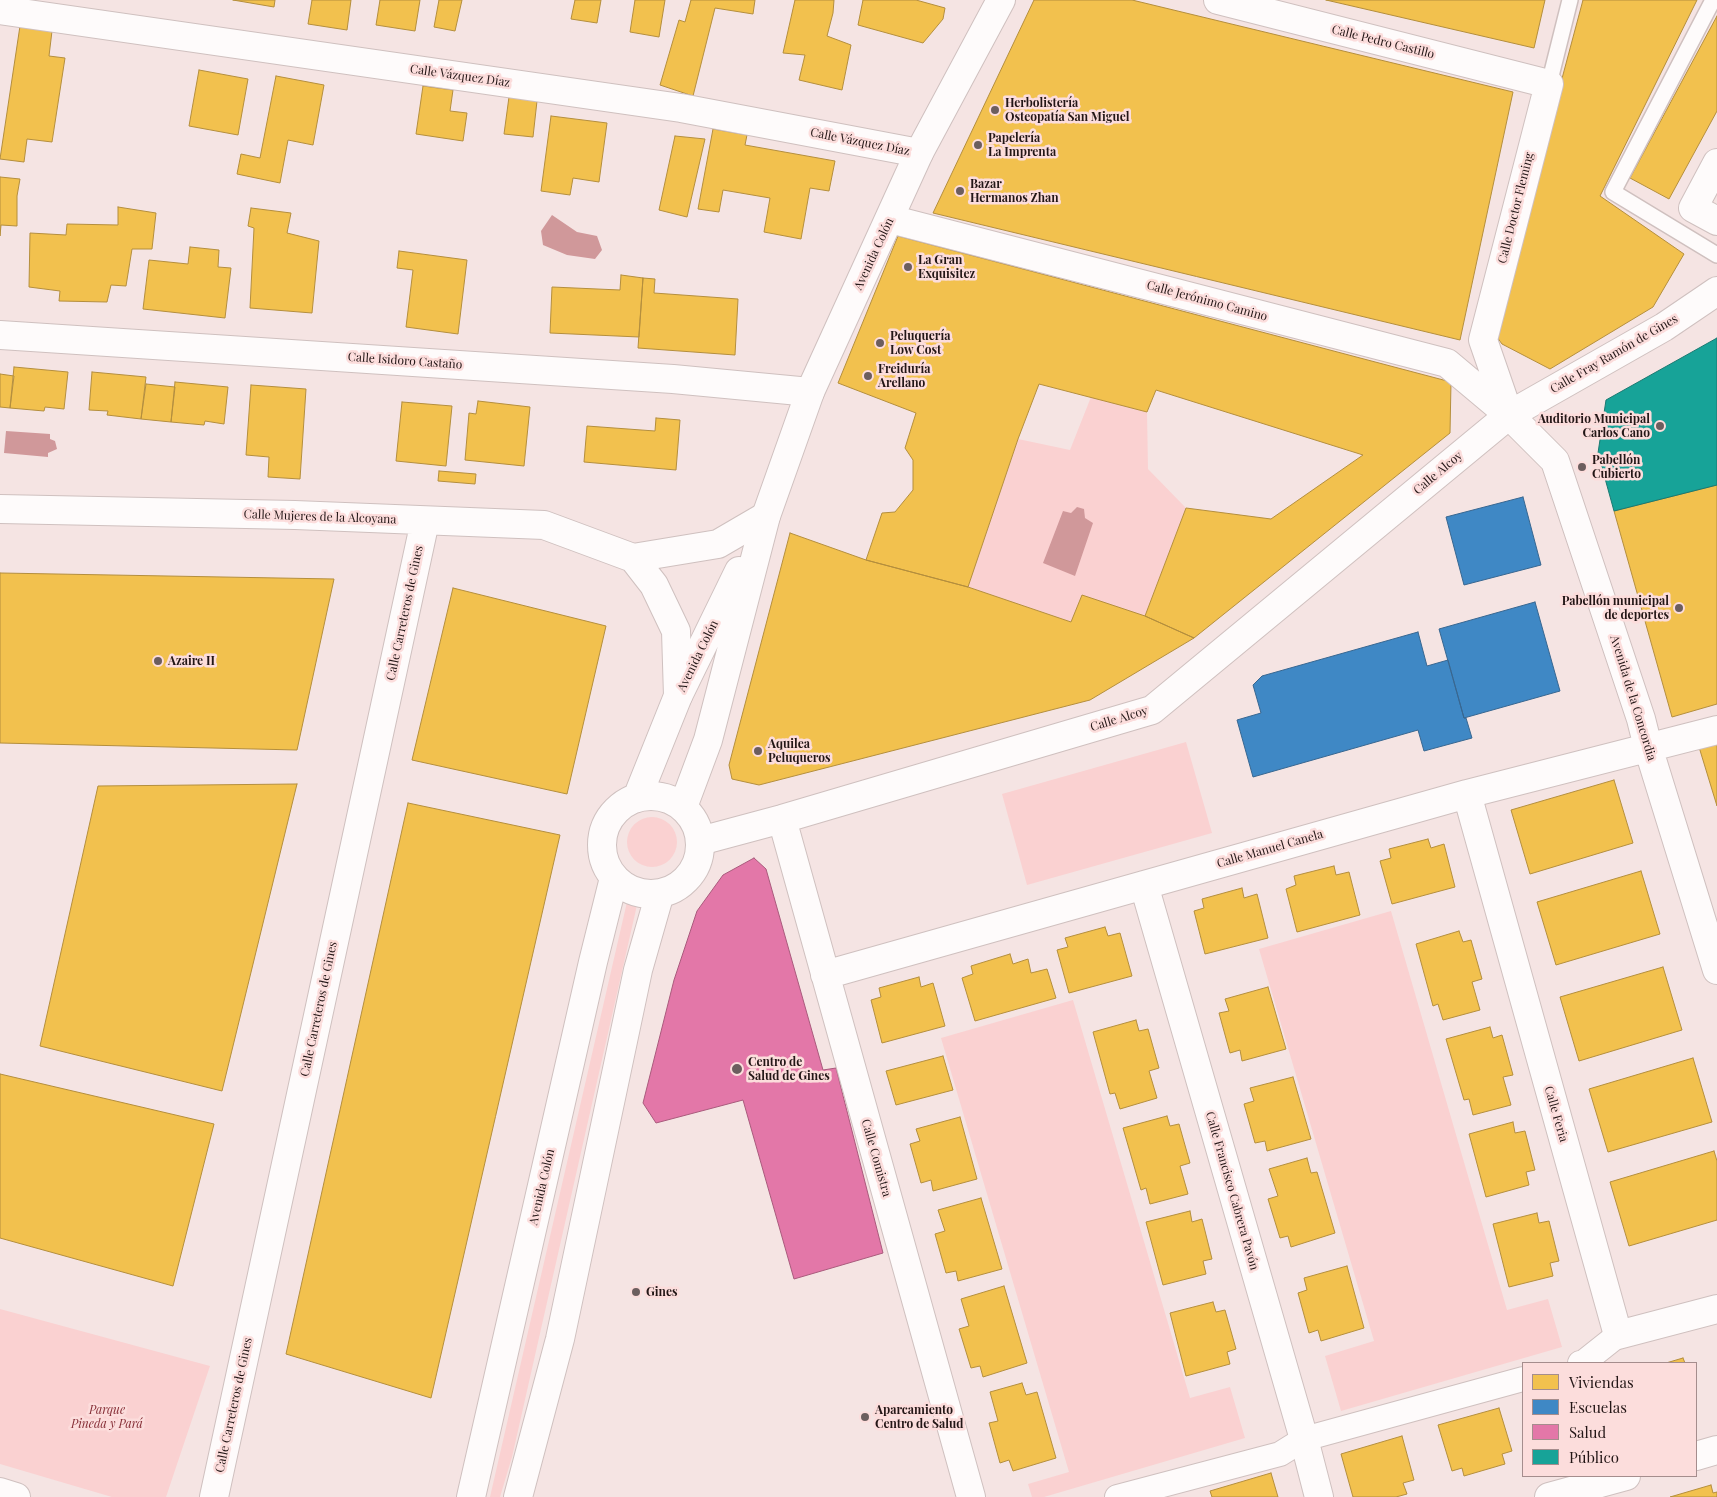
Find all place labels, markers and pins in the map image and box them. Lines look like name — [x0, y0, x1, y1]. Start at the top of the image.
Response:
place label: Herbolistería Osteopatía San Miguel — [1005, 96, 1129, 124]
marker: Herbolistería Osteopatía San Miguel — [989, 104, 1001, 116]
place label: Papelería La Imprenta — [988, 131, 1056, 159]
marker: Papelería La Imprenta — [972, 139, 984, 151]
place label: Bazar Hermanos Zhan — [970, 177, 1059, 205]
marker: Bazar Hermanos Zhan — [954, 185, 966, 197]
place label: La Gran Exquisitez — [918, 253, 975, 281]
marker: La Gran Exquisitez — [902, 261, 914, 273]
place label: Peluquería Low Cost — [890, 329, 950, 357]
marker: Peluquería Low Cost — [874, 337, 886, 349]
place label: Freiduría Arellano — [878, 362, 930, 390]
marker: Freiduría Arellano — [862, 370, 874, 382]
place label: Auditorio Municipal Carlos Cano — [1538, 412, 1650, 440]
marker: Auditorio Municipal Carlos Cano — [1654, 420, 1666, 432]
place label: Pabellón Cubierto — [1592, 453, 1641, 481]
marker: Pabellón Cubierto — [1576, 461, 1588, 473]
place label: Pabellón municipal de deportes — [1562, 594, 1669, 622]
marker: Pabellón municipal de deportes — [1673, 602, 1685, 614]
place label: Azaire II — [168, 654, 215, 668]
marker: Azaire II — [152, 655, 164, 667]
place label: Aquilea Peluqueros — [768, 737, 831, 765]
marker: Aquilea Peluqueros — [752, 745, 764, 757]
place label: Centro de Salud de Gines — [748, 1055, 830, 1083]
marker: Centro de Salud de Gines — [730, 1062, 744, 1076]
place label: Gines — [646, 1285, 678, 1299]
marker: Gines — [630, 1286, 642, 1298]
place label: Aparcamiento Centro de Salud — [875, 1403, 963, 1431]
marker: Aparcamiento Centro de Salud — [859, 1411, 871, 1423]

